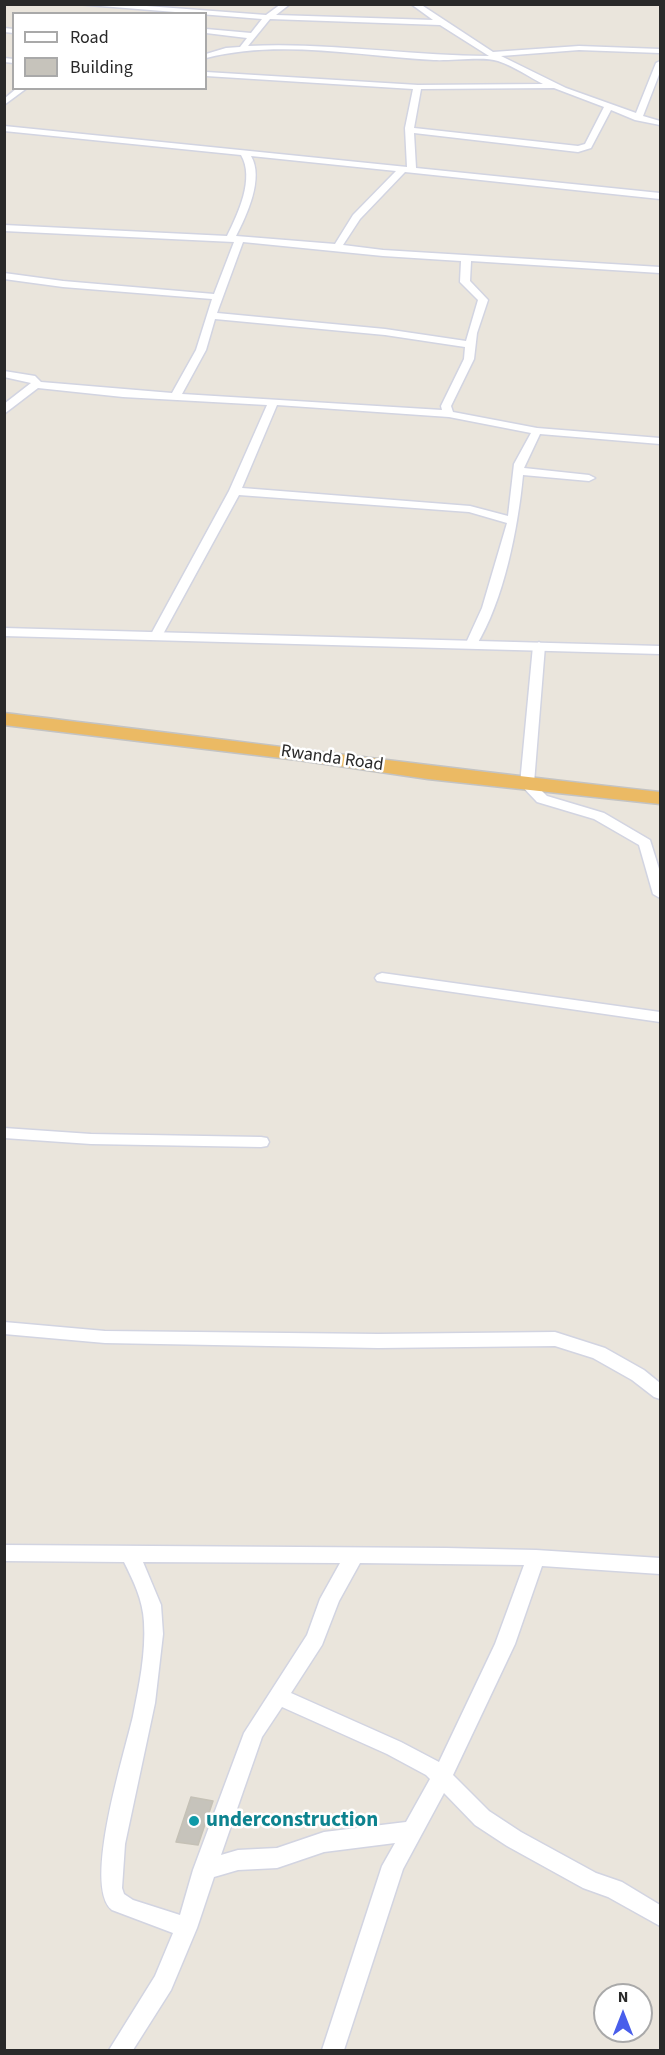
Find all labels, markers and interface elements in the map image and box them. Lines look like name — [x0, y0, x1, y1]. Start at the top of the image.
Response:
legend — [12, 12, 207, 90]
text: Road — [70, 25, 109, 50]
text: Building — [70, 55, 133, 80]
street label: Rwanda Road — [279, 741, 385, 777]
place label: underconstruction — [206, 1808, 378, 1834]
marker: underconstruction — [187, 1814, 201, 1828]
north arrow — [593, 1983, 653, 2043]
text: N — [618, 1986, 628, 2008]

